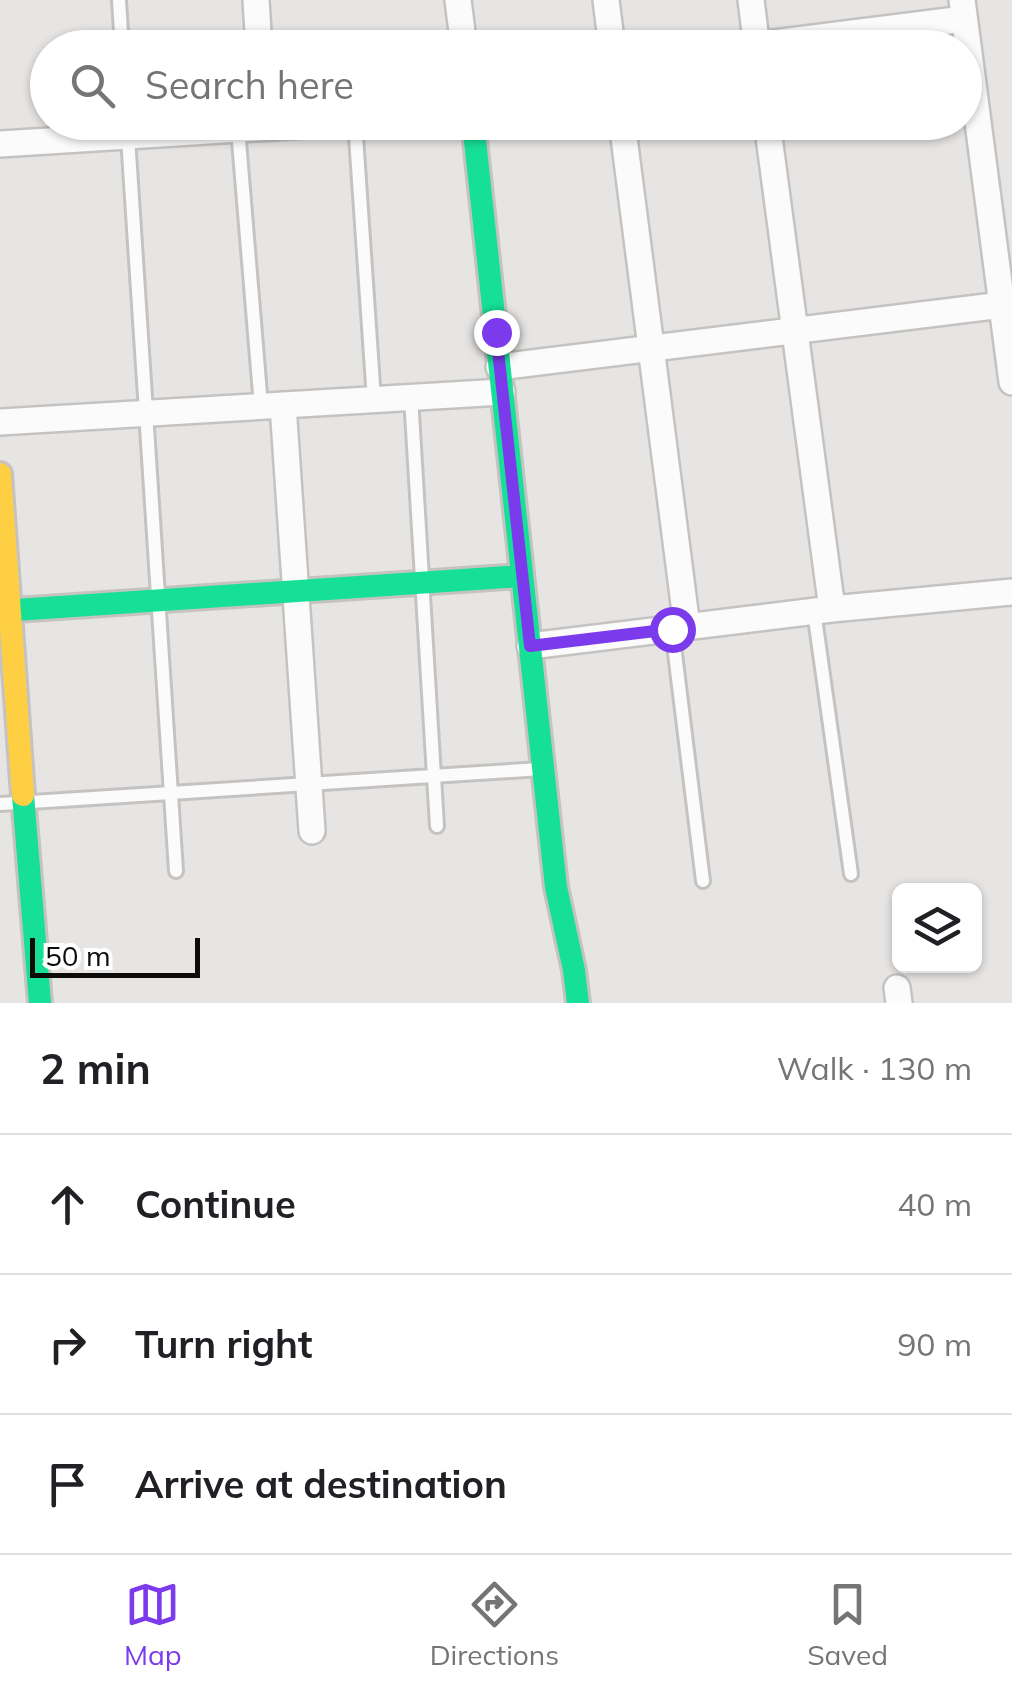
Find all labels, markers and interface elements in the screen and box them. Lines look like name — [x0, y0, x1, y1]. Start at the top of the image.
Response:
search box — [30, 30, 982, 140]
icon: search — [65, 58, 120, 113]
text: Search here — [145, 61, 354, 109]
route end — [474, 310, 520, 356]
route start — [650, 607, 696, 653]
map controls — [892, 883, 982, 973]
button: layers — [892, 883, 982, 973]
scale bar — [30, 933, 200, 978]
text: 50 m — [45, 938, 111, 973]
text: 2 min — [40, 1042, 151, 1095]
text: Walk · 130 m — [777, 1048, 972, 1088]
icon: ahead — [40, 1177, 95, 1232]
text: Continue — [135, 1180, 296, 1228]
text: 40 m — [897, 1184, 972, 1224]
icon: right — [40, 1317, 95, 1372]
text: Turn right — [135, 1320, 312, 1368]
text: 90 m — [897, 1324, 972, 1364]
icon: arrive — [40, 1457, 95, 1512]
text: Arrive at destination — [135, 1460, 507, 1508]
tab: Map — [124, 1577, 182, 1672]
tab: Directions — [430, 1577, 559, 1672]
tab: Saved — [807, 1577, 888, 1672]

